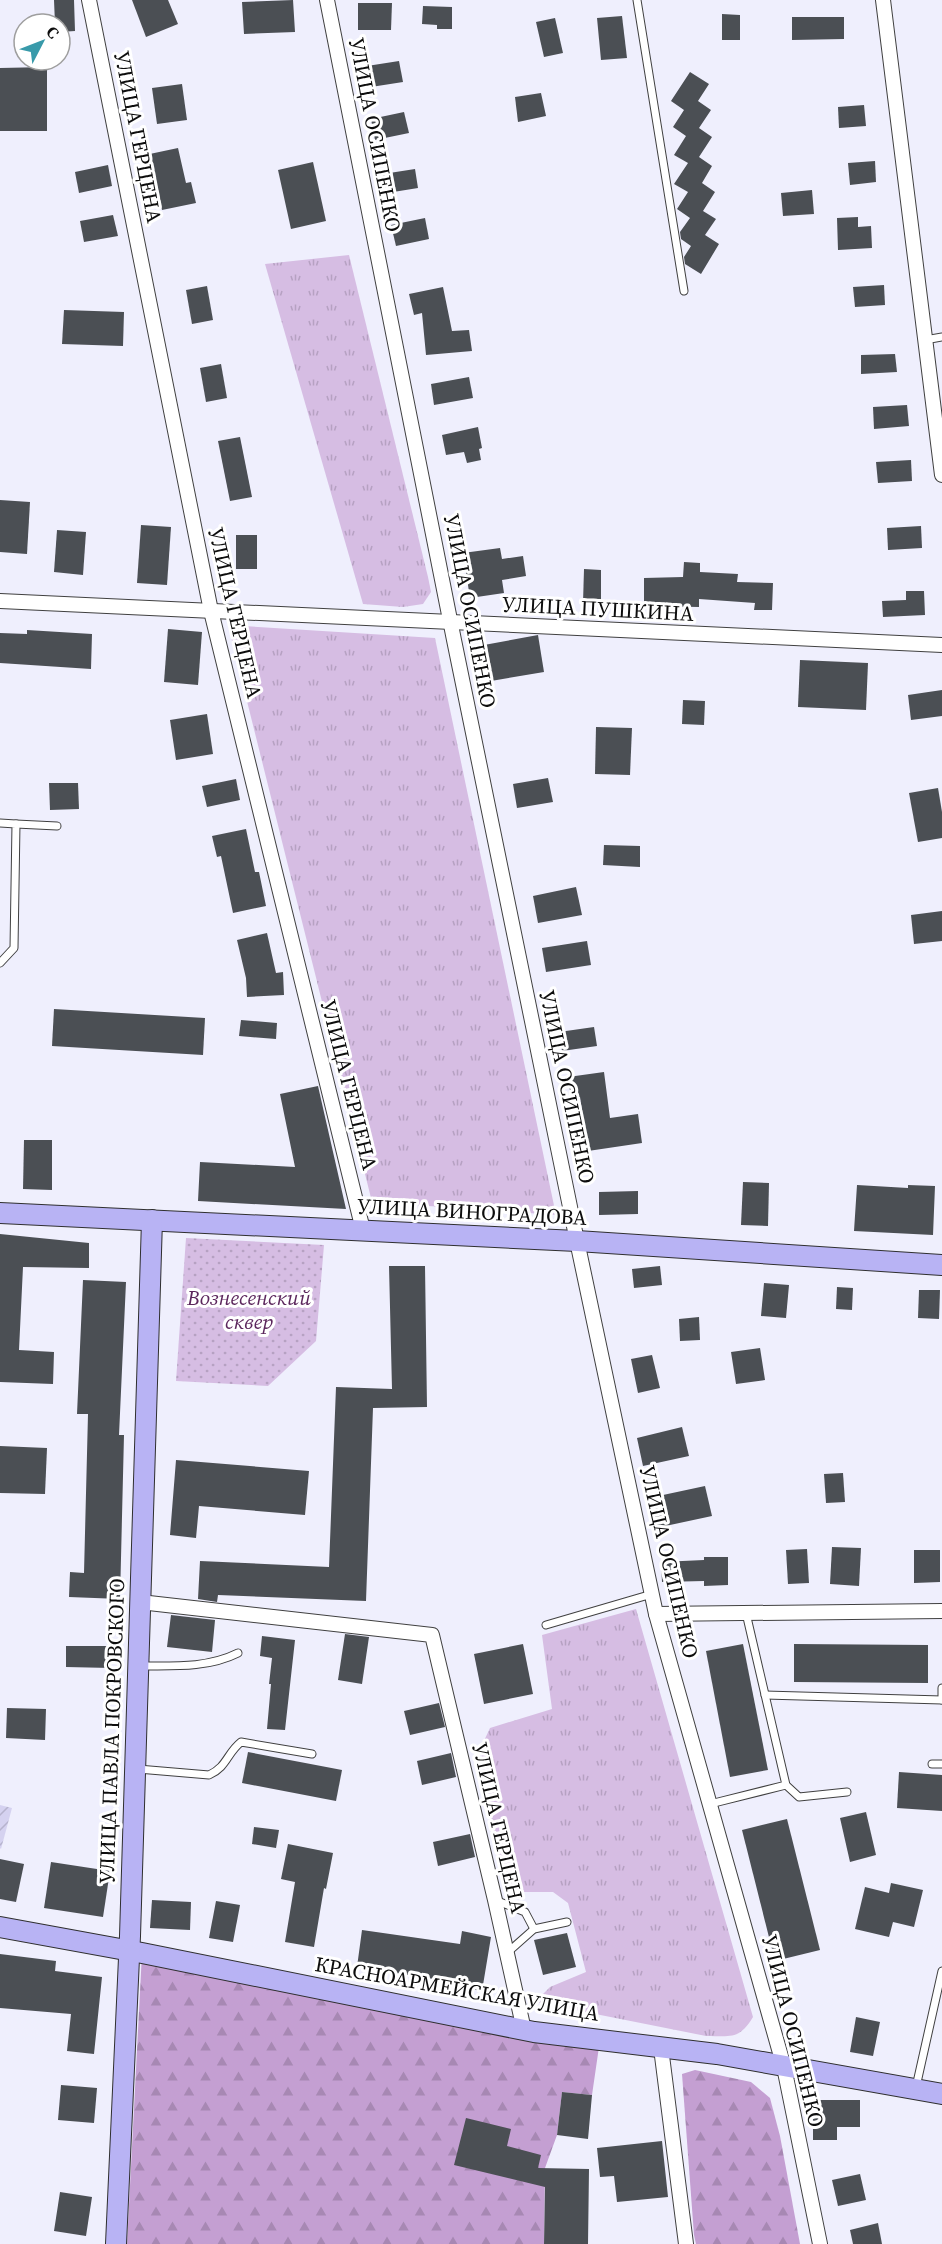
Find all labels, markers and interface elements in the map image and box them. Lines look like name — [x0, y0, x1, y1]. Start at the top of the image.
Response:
north arrow — [12, 12, 72, 72]
text: С — [42, 21, 65, 43]
street label: УЛИЦА ОСИПЕНКО — [342, 35, 409, 234]
street label: УЛИЦА ГЕРЦЕНА — [108, 48, 169, 225]
street label: УЛИЦА ОСИПЕНКО — [437, 511, 504, 710]
street label: УЛИЦА ГЕРЦЕНА — [202, 525, 269, 701]
street label: УЛИЦА ПУШКИНА — [501, 589, 695, 628]
street label: УЛИЦА ОСИПЕНКО — [533, 987, 602, 1186]
street label: УЛИЦА ГЕРЦЕНА — [314, 997, 385, 1173]
street label: УЛИЦА ВИНОГРАДОВА — [356, 1191, 588, 1232]
park label: Вознесенский сквер — [186, 1283, 311, 1336]
street label: УЛИЦА ОСИПЕНКО — [633, 1463, 706, 1661]
street label: УЛИЦА ПАВЛА ПОКРОВСКОГО — [92, 1578, 131, 1884]
street label: УЛИЦА ГЕРЦЕНА — [466, 1740, 533, 1916]
street label: УЛИЦА ОСИПЕНКО — [756, 1932, 831, 2130]
street label: КРАСНОАРМЕЙСКАЯ УЛИЦА — [313, 1949, 602, 2028]

